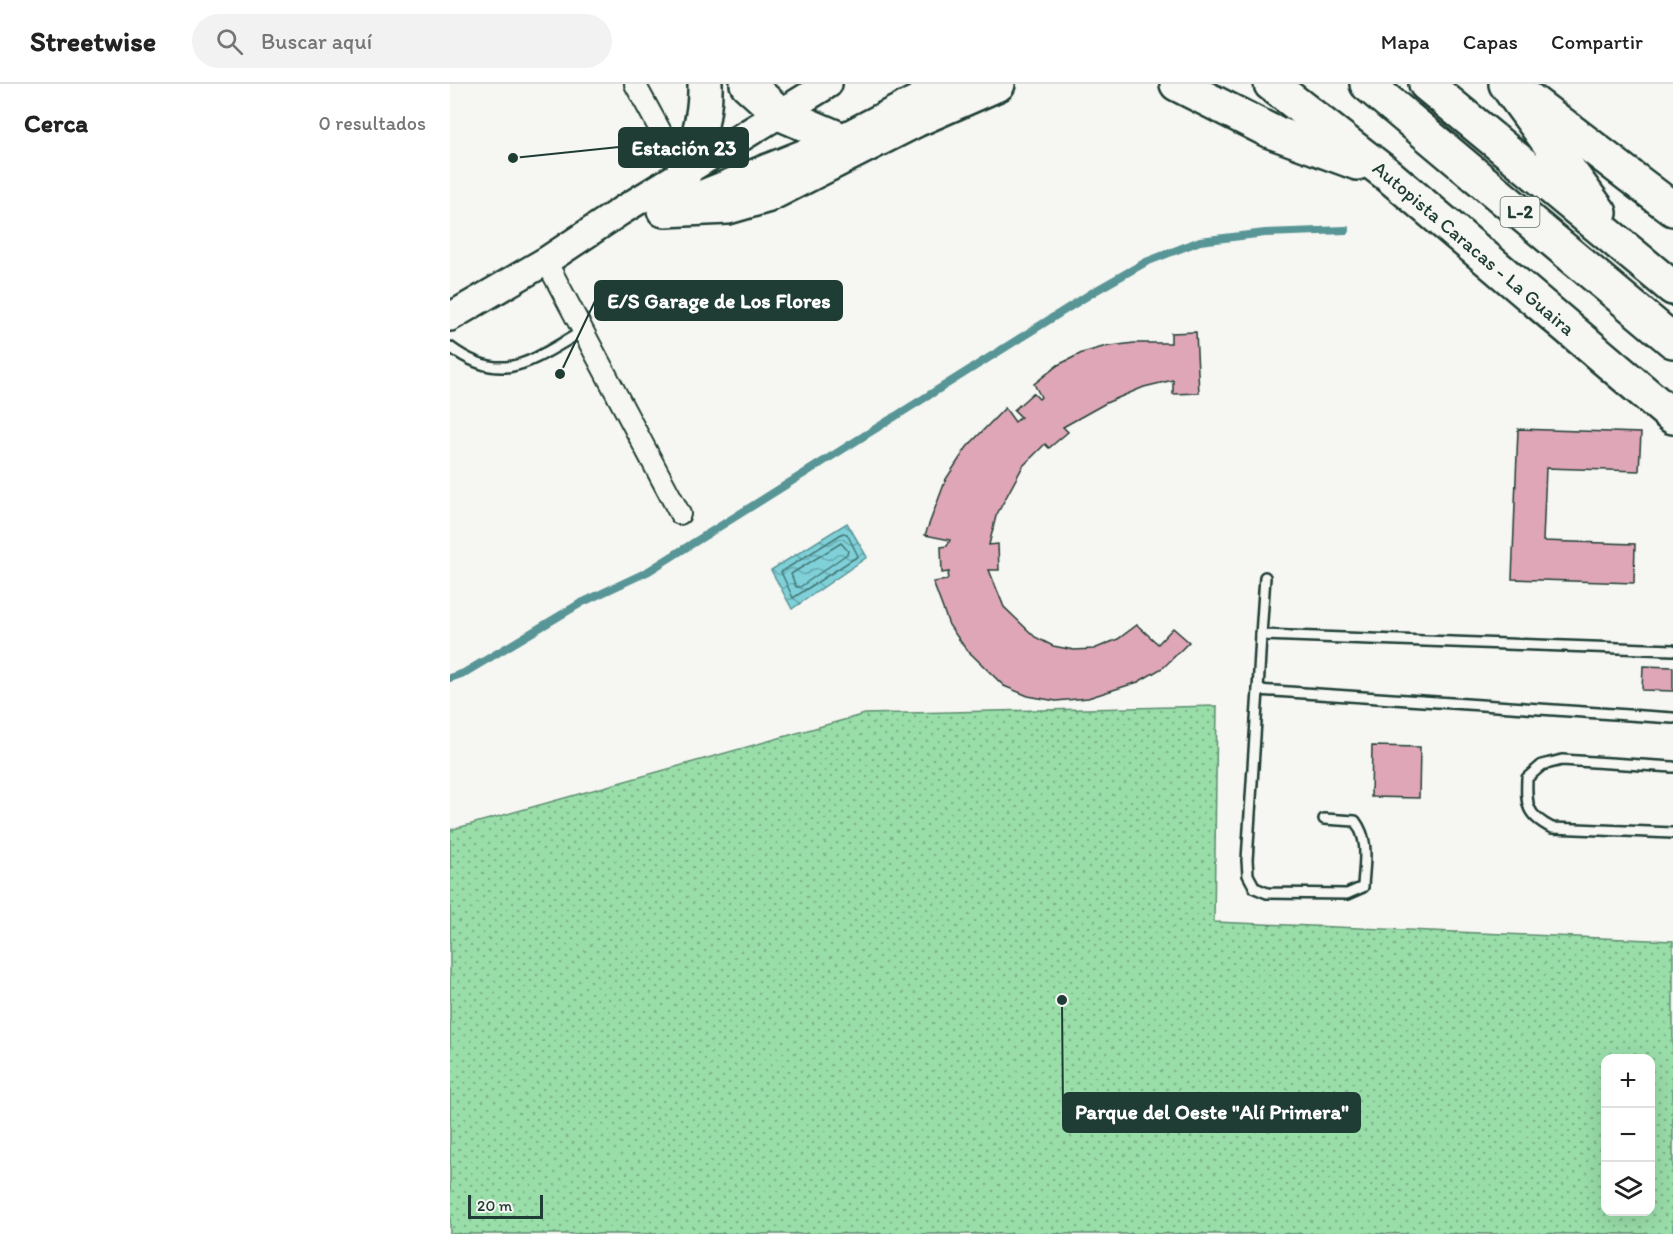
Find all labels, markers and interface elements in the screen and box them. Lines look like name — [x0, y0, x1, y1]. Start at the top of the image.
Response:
search box — [192, 14, 612, 68]
text: Streetwise — [30, 24, 156, 58]
icon: search — [213, 25, 246, 58]
text: Buscar aquí — [261, 28, 372, 55]
text: Mapa — [1381, 29, 1430, 54]
text: Capas — [1463, 29, 1518, 54]
text: Compartir — [1551, 29, 1643, 54]
text: Cerca — [24, 107, 88, 139]
text: 0 resultados — [318, 111, 426, 135]
callout: Estación 23 — [619, 128, 748, 167]
text: Estación 23 — [632, 135, 736, 160]
street label: Autopista Caracas - La Guaira — [1368, 156, 1580, 341]
road number: L-2 — [1500, 197, 1540, 227]
callout: E/S Garage de Los Flores — [595, 281, 842, 320]
text: E/S Garage de Los Flores — [607, 288, 831, 314]
map controls — [1601, 1054, 1655, 1216]
button: + — [1601, 1054, 1655, 1108]
callout: Parque del Oeste "Alí Primera" — [1063, 1093, 1360, 1132]
text: Parque del Oeste "Alí Primera" — [1075, 1099, 1349, 1125]
button: − — [1601, 1108, 1655, 1162]
button: layers — [1601, 1162, 1655, 1216]
scale bar — [468, 1192, 543, 1220]
text: 20 m — [477, 1196, 512, 1215]

